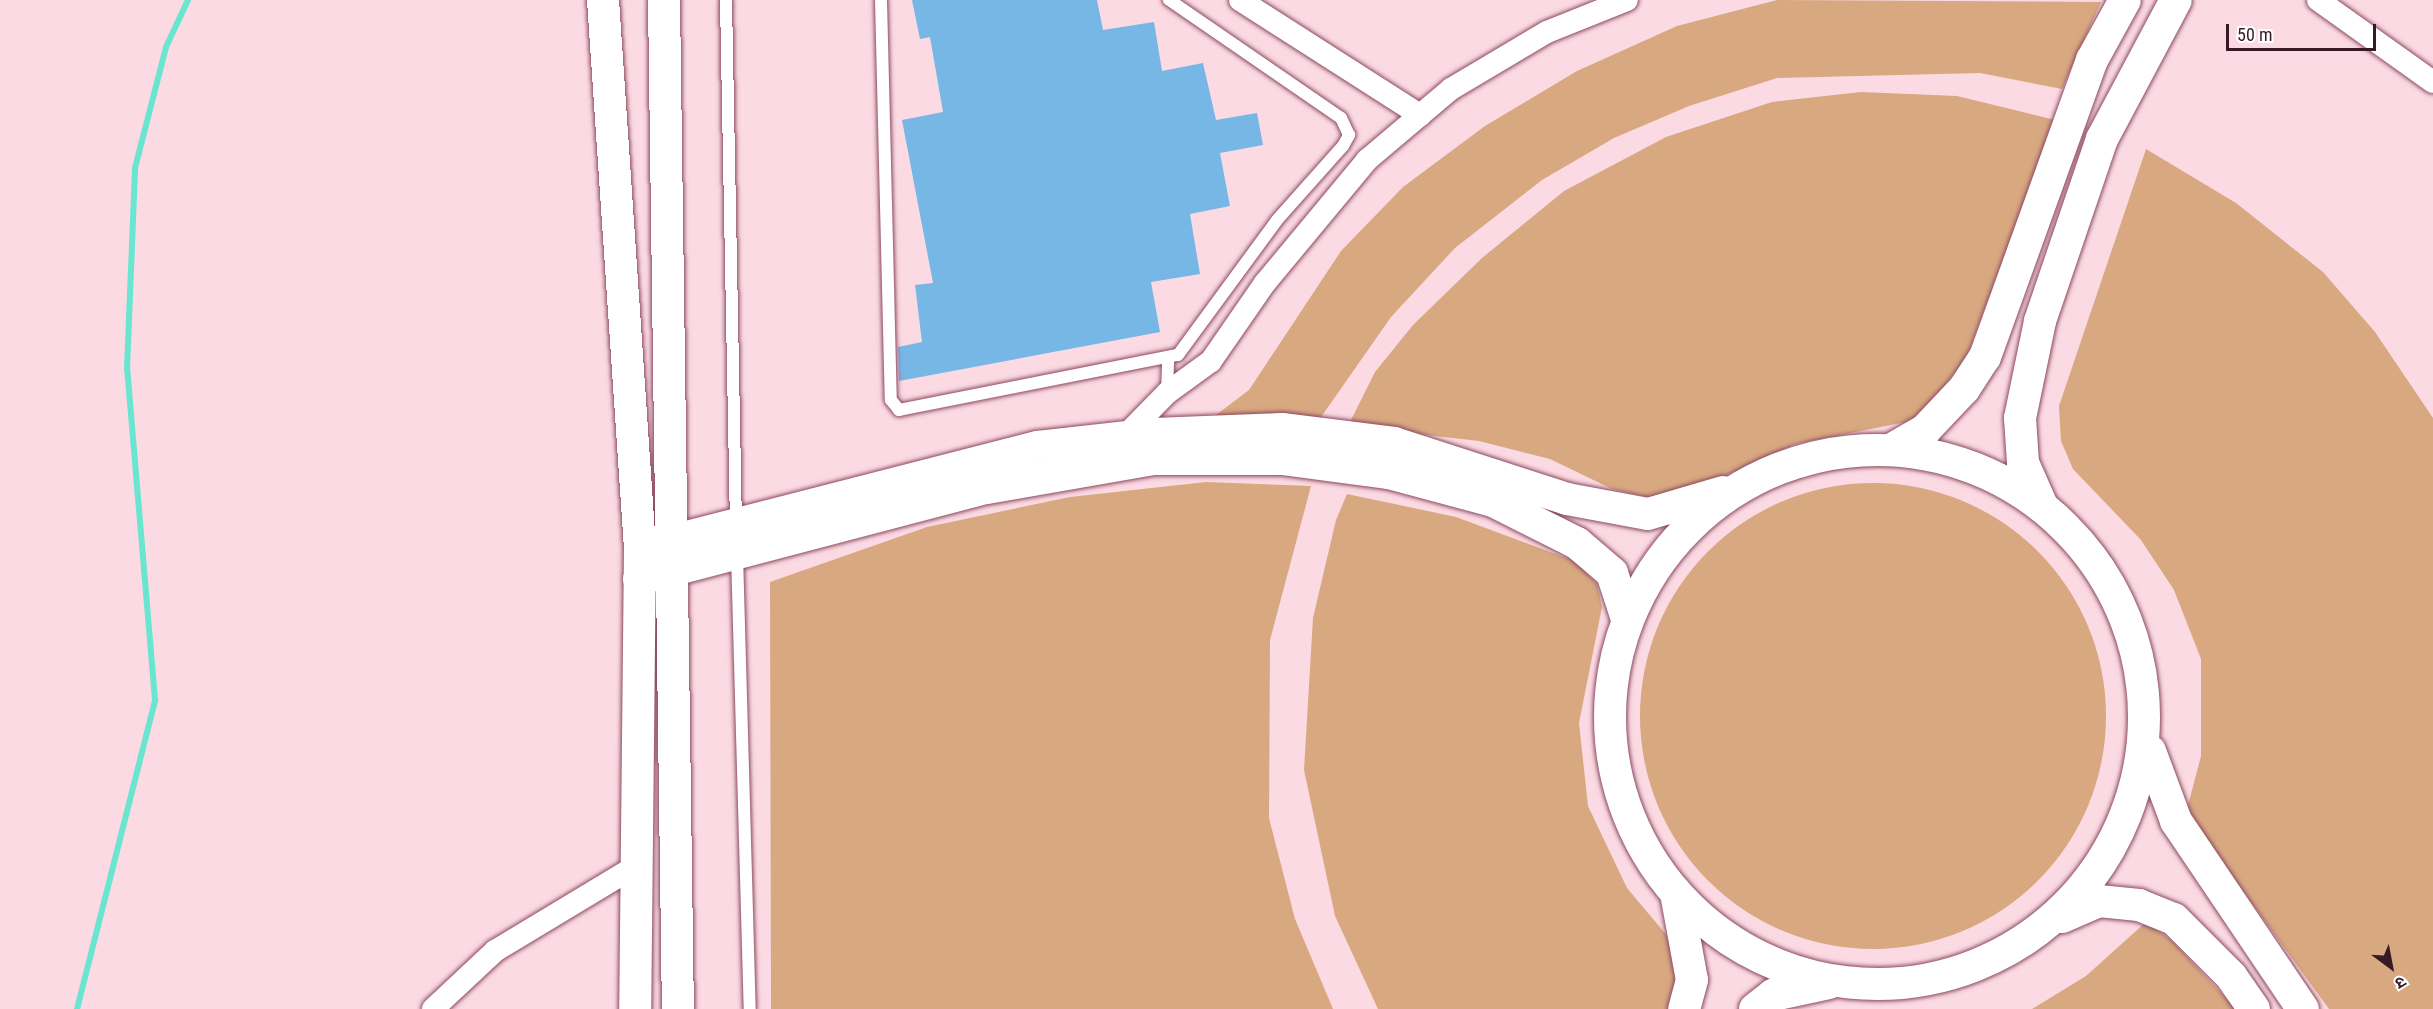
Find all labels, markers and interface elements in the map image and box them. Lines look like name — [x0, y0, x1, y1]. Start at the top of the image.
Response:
scale bar — [2229, 12, 2379, 50]
text: 50 m — [2237, 24, 2272, 45]
north arrow — [2361, 937, 2421, 997]
text: उ — [2392, 972, 2410, 993]

